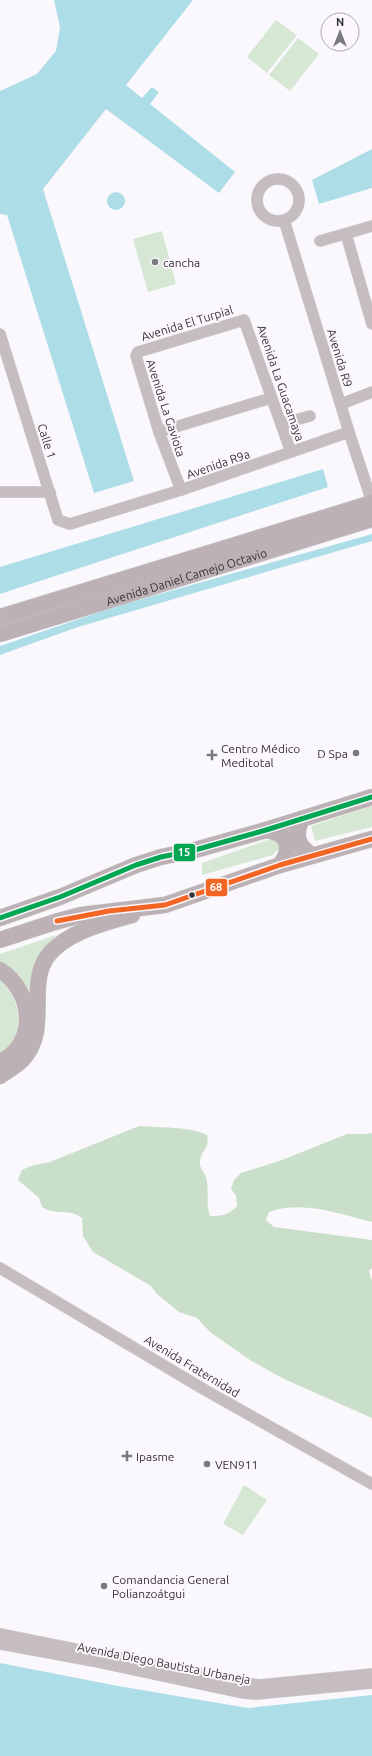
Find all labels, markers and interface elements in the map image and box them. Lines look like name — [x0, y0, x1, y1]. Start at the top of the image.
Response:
north arrow — [320, 12, 360, 52]
text: N — [336, 16, 344, 28]
place label: cancha — [163, 256, 200, 269]
marker: cancha — [150, 257, 160, 267]
street label: Avenida El Turpial — [139, 303, 235, 343]
street label: Avenida La Guacamaya — [255, 323, 307, 443]
street label: Avenida R9 — [325, 327, 355, 389]
street label: Avenida La Gaviota — [144, 358, 188, 458]
street label: Calle 1 — [35, 422, 59, 460]
street label: Avenida R9a — [185, 447, 251, 481]
street label: Avenida Daniel Camejo Octavio — [104, 545, 268, 607]
place label: Centro Médico Meditotal — [221, 742, 300, 769]
place label: D Spa — [317, 747, 348, 760]
marker: D Spa — [351, 748, 361, 758]
marker: Centro Médico Meditotal — [206, 749, 218, 761]
line badge: 15 — [173, 843, 196, 862]
text: 15 — [178, 846, 190, 858]
line badge: 68 — [205, 878, 228, 897]
text: 68 — [210, 881, 222, 893]
unlabelled marker — [187, 890, 197, 900]
street label: Avenida Fraternidad — [142, 1332, 242, 1400]
marker: Ipasme — [121, 1450, 133, 1462]
place label: Ipasme — [136, 1450, 174, 1463]
place label: VEN911 — [215, 1458, 258, 1471]
marker: VEN911 — [202, 1459, 212, 1469]
place label: Comandancia General Polianzoátgui — [112, 1573, 229, 1600]
marker: Comandancia General Polianzoátgui — [99, 1581, 109, 1591]
street label: Avenida Diego Bautista Urbaneja — [76, 1640, 252, 1686]

